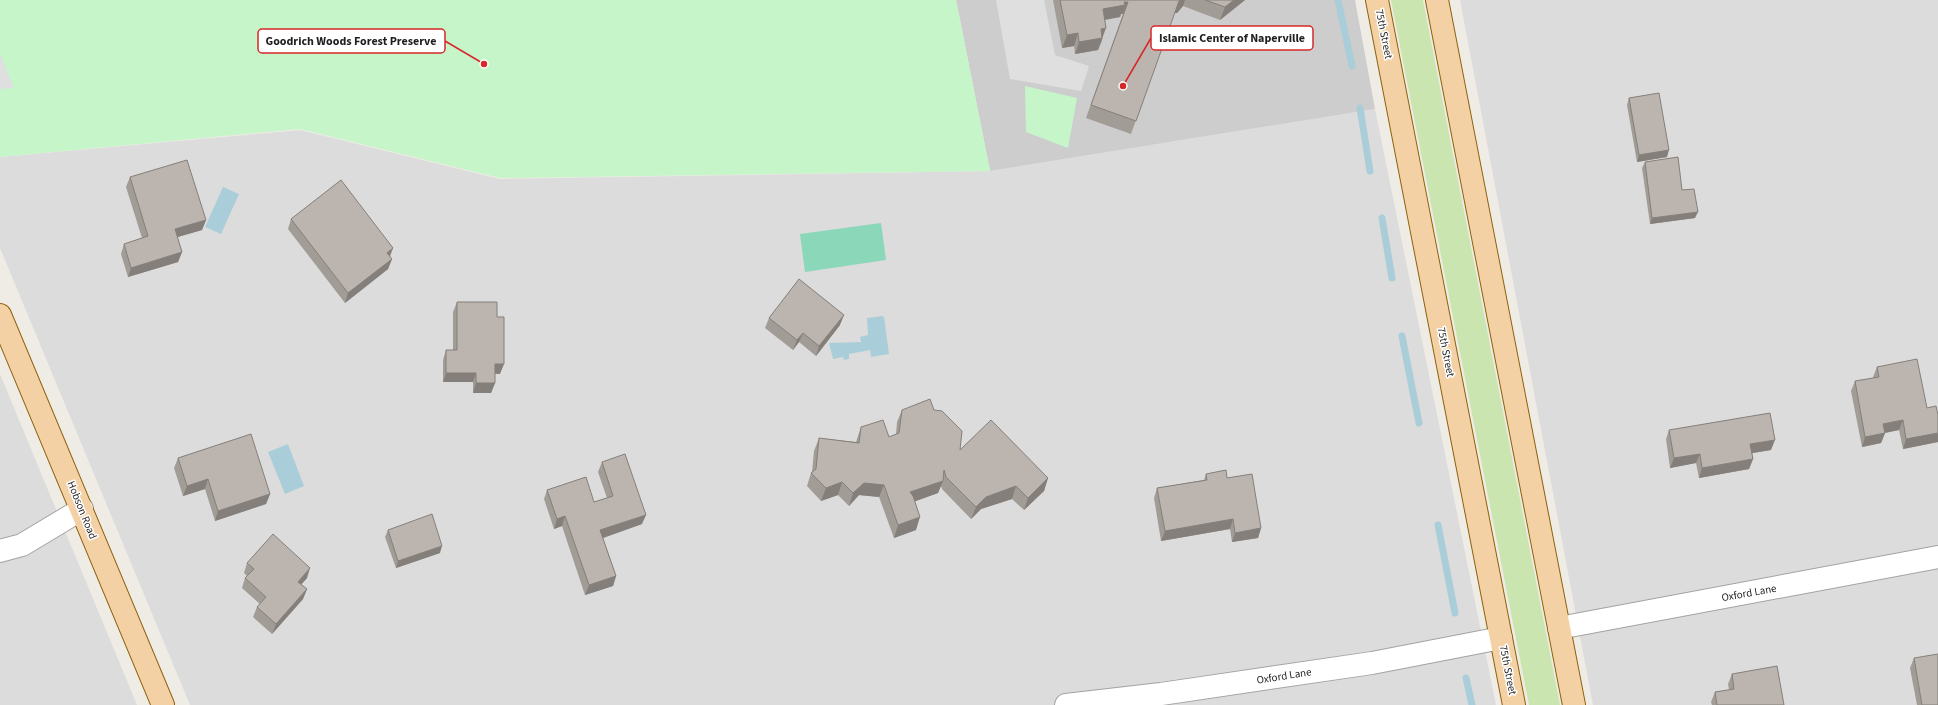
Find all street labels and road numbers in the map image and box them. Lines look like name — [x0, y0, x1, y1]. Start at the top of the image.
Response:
street label: 75th Street — [1372, 8, 1396, 60]
street label: 75th Street — [1434, 326, 1458, 378]
street label: Hobson Road — [64, 479, 100, 541]
street label: Oxford Lane — [1720, 581, 1778, 605]
street label: 75th Street — [1496, 644, 1520, 696]
street label: Oxford Lane — [1255, 664, 1313, 688]

